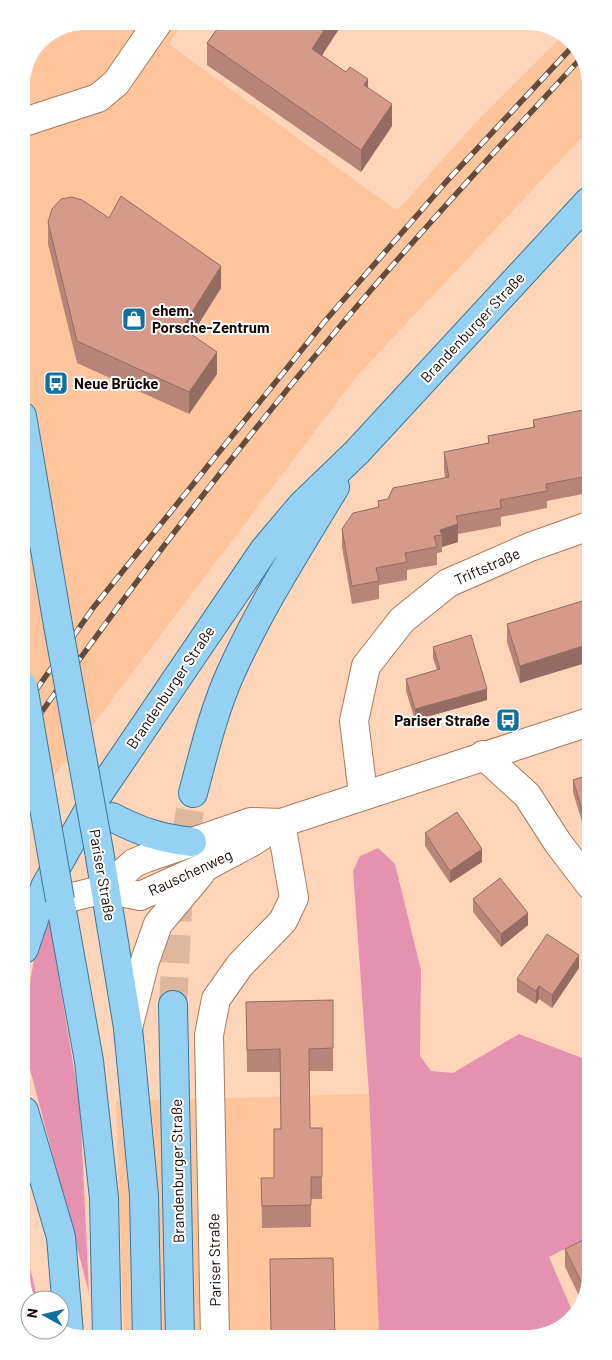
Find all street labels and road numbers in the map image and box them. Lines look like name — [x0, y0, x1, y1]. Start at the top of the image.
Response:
street label: Brandenburger Straße — [416, 268, 528, 386]
street label: Triftstraße — [451, 544, 523, 588]
street label: Brandenburger Straße — [122, 622, 218, 752]
street label: Pariser Straße — [86, 828, 120, 922]
street label: Rauschenweg — [145, 845, 235, 899]
street label: Brandenburger Straße — [167, 1099, 187, 1243]
street label: Pariser Straße — [204, 1213, 224, 1307]

